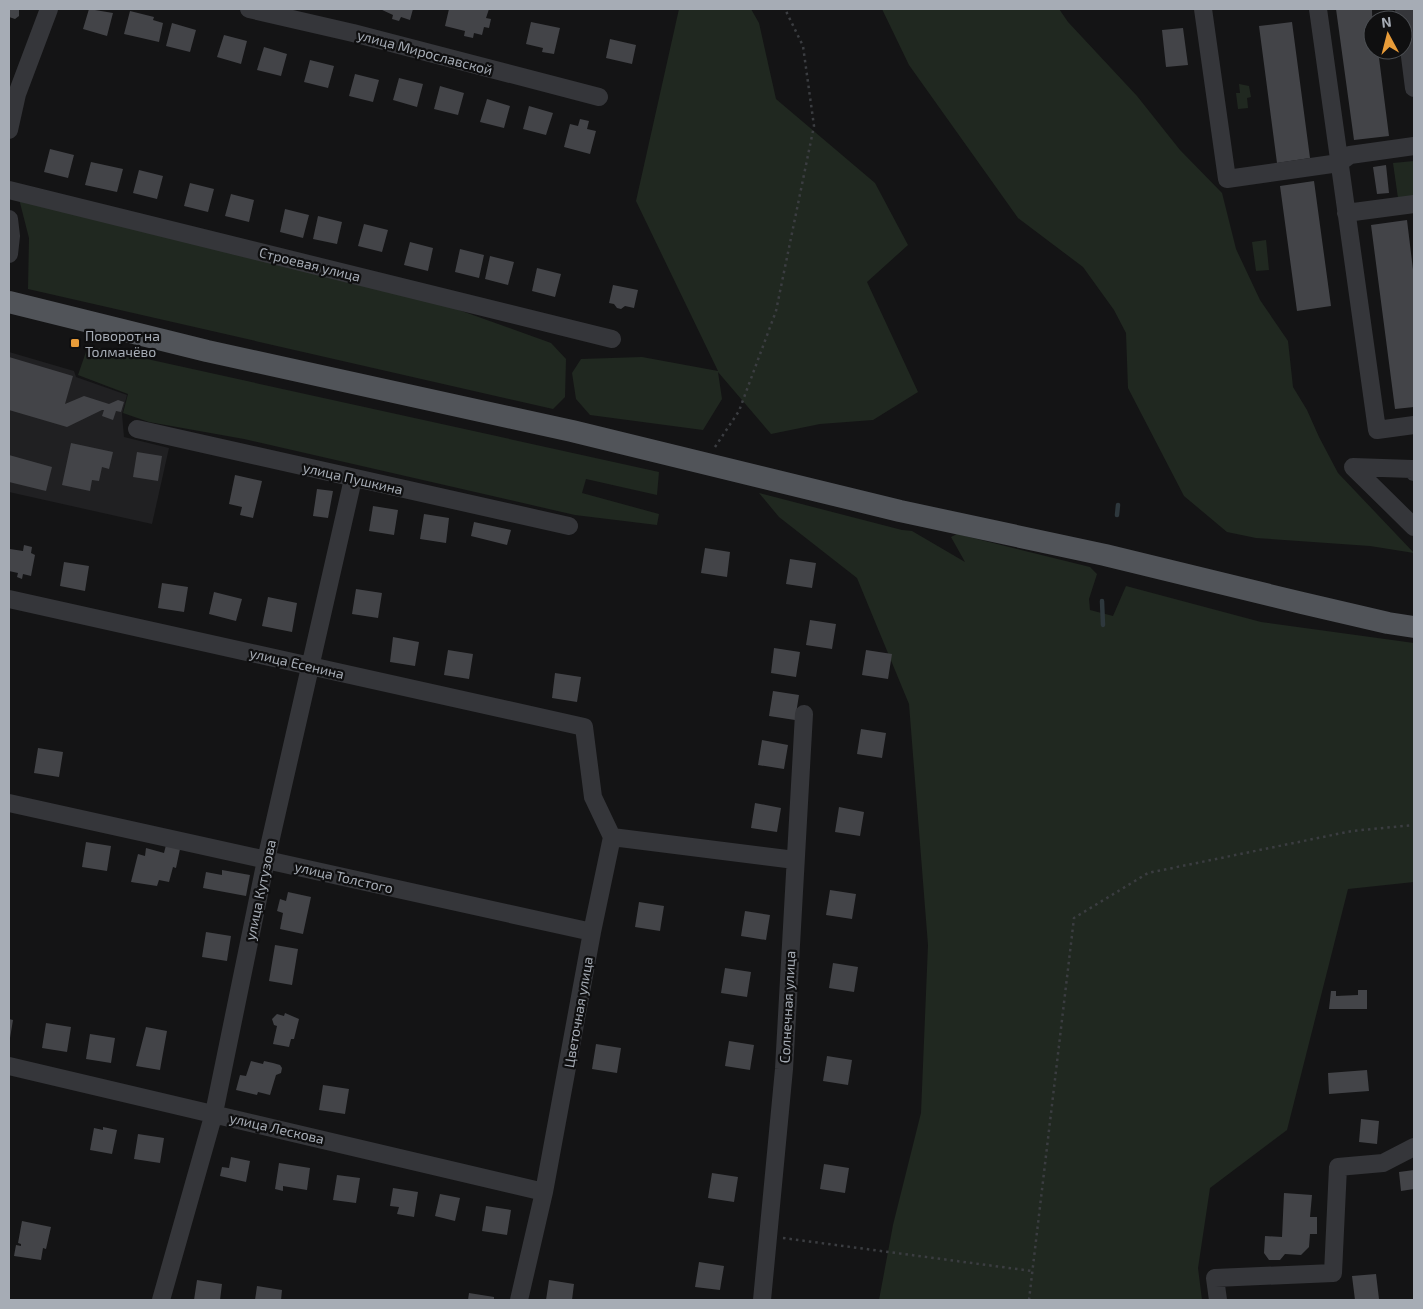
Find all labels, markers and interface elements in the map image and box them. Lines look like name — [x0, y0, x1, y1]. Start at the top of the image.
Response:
north arrow — [1363, 10, 1413, 60]
text: N — [1380, 13, 1392, 31]
street label: улица Мирославской — [355, 26, 495, 78]
street label: Строевая улица — [258, 243, 362, 285]
place label: Поворот на Толмачёво — [85, 327, 160, 360]
marker: Поворот на Толмачёво — [69, 337, 81, 349]
street label: улица Пушкина — [301, 458, 405, 498]
street label: улица Есенина — [248, 644, 346, 682]
street label: улица Кутузова — [241, 838, 279, 942]
street label: улица Толстого — [293, 857, 395, 897]
street label: Солнечная улица — [776, 950, 798, 1064]
street label: Цветочная улица — [560, 955, 596, 1069]
street label: улица Лескова — [228, 1109, 326, 1147]

